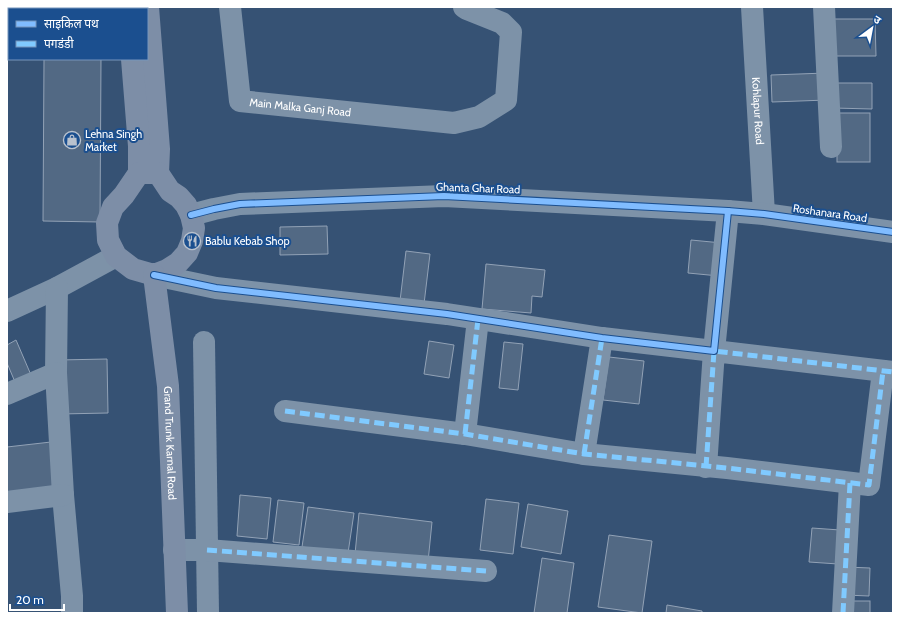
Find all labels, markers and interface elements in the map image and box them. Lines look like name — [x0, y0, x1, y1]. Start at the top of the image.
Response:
legend — [8, 8, 148, 60]
north arrow — [852, 8, 892, 48]
text: उ — [871, 12, 884, 27]
text: साइकिल पथ — [44, 16, 99, 31]
text: पगडंडी — [44, 36, 74, 51]
street label: Kohlapur Road — [749, 77, 767, 145]
street label: Main Malka Ganj Road — [249, 95, 352, 119]
place label: Lehna Singh Market — [85, 127, 142, 154]
shop icon: Lehna Singh Market — [62, 130, 82, 150]
street label: Ghanta Ghar Road — [436, 180, 520, 196]
street label: Roshanara Road — [792, 201, 868, 225]
restaurant icon: Bablu Kebab Shop — [182, 231, 202, 251]
place label: Bablu Kebab Shop — [205, 234, 290, 248]
street label: Grand Trunk Karnal Road — [161, 386, 180, 500]
scale bar — [10, 586, 64, 612]
text: 20 m — [16, 592, 44, 607]

